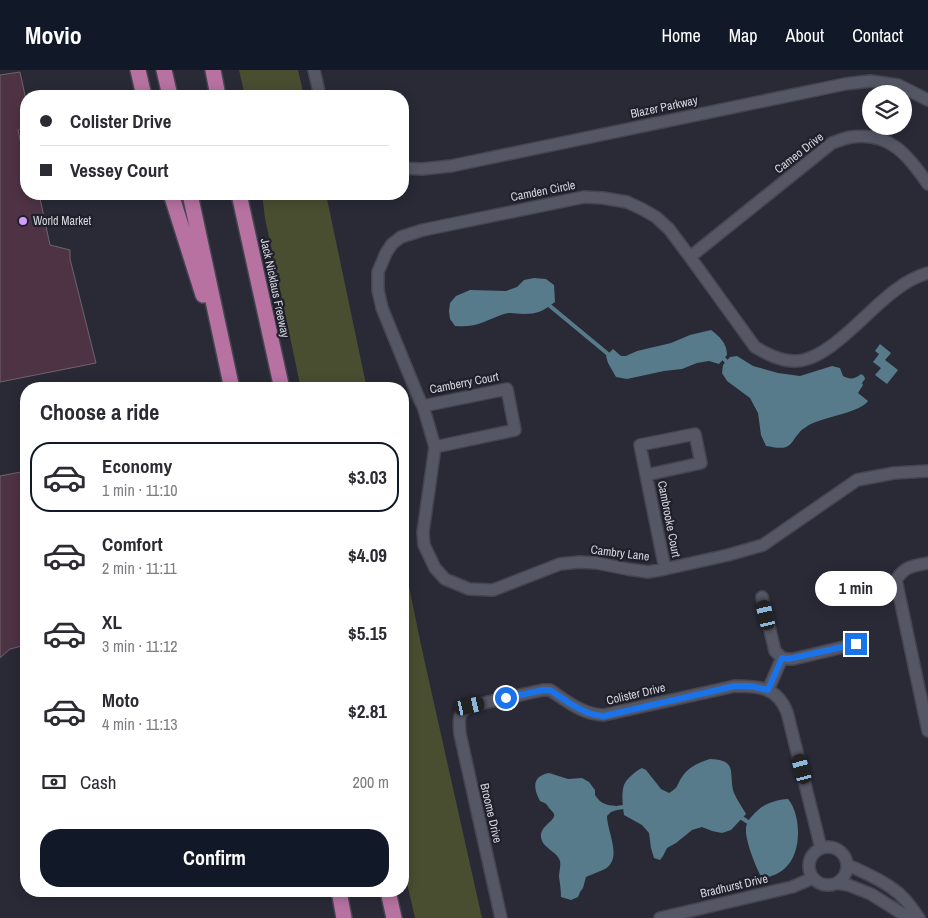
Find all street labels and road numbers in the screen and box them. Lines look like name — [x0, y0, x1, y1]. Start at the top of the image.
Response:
street label: Blazer Parkway — [629, 92, 699, 122]
street label: Cameo Drive — [771, 129, 827, 177]
street label: Camden Circle — [509, 177, 577, 205]
street label: Jack Nicklaus Freeway — [257, 237, 293, 339]
street label: Camberry Court — [428, 368, 500, 398]
street label: Cambrooke Court — [654, 479, 684, 559]
street label: Cambry Lane — [590, 541, 650, 565]
street label: Colister Drive — [605, 679, 667, 709]
street label: Broome Drive — [476, 782, 506, 844]
street label: Bradhurst Drive — [699, 870, 769, 902]

